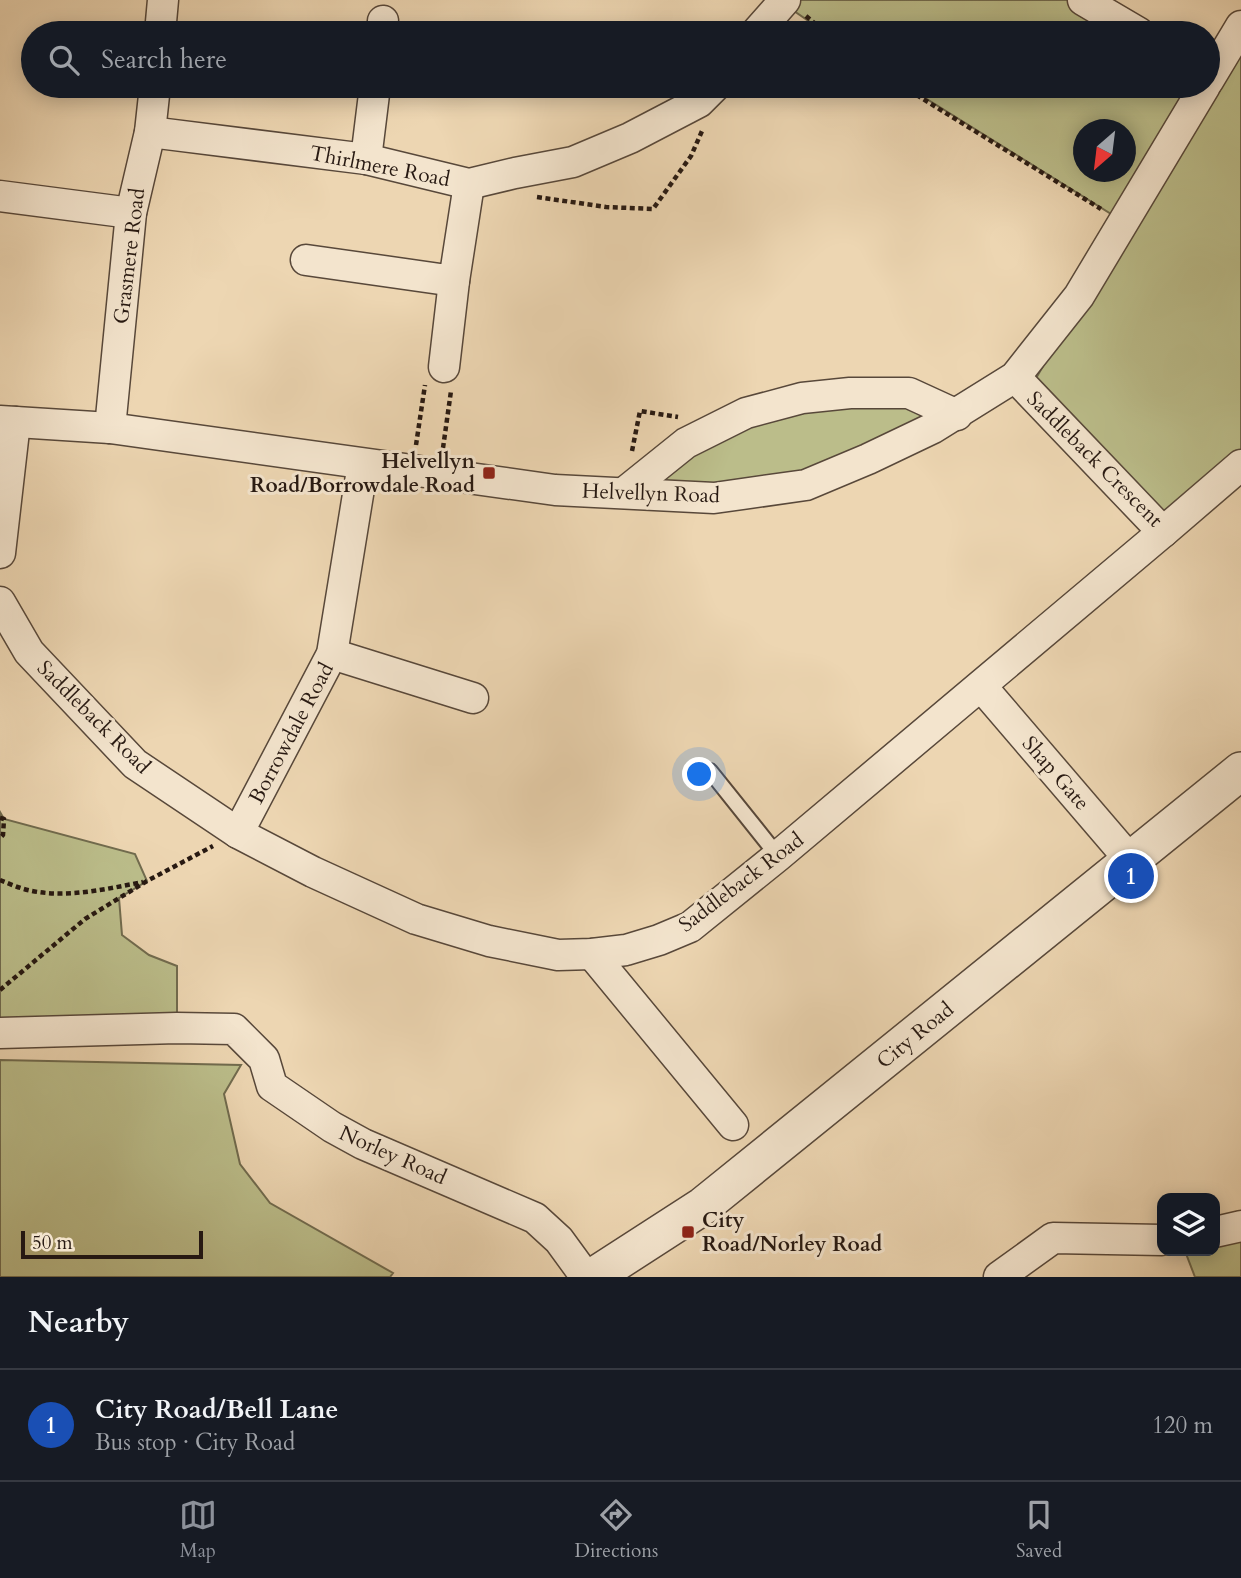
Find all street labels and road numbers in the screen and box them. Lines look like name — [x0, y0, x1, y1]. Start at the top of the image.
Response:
street label: Thirlmere Road — [307, 139, 452, 194]
street label: Grasmere Road — [107, 186, 152, 326]
street label: Saddleback Crescent — [1020, 385, 1169, 534]
street label: Helvellyn Road — [581, 477, 721, 510]
street label: Saddleback Road — [30, 654, 157, 781]
street label: Borrowdale Road — [242, 658, 341, 809]
street label: Shap Gate — [1015, 730, 1096, 817]
street label: Saddleback Road — [673, 826, 810, 939]
street label: City Road — [871, 995, 960, 1075]
street label: Norley Road — [335, 1119, 451, 1192]

